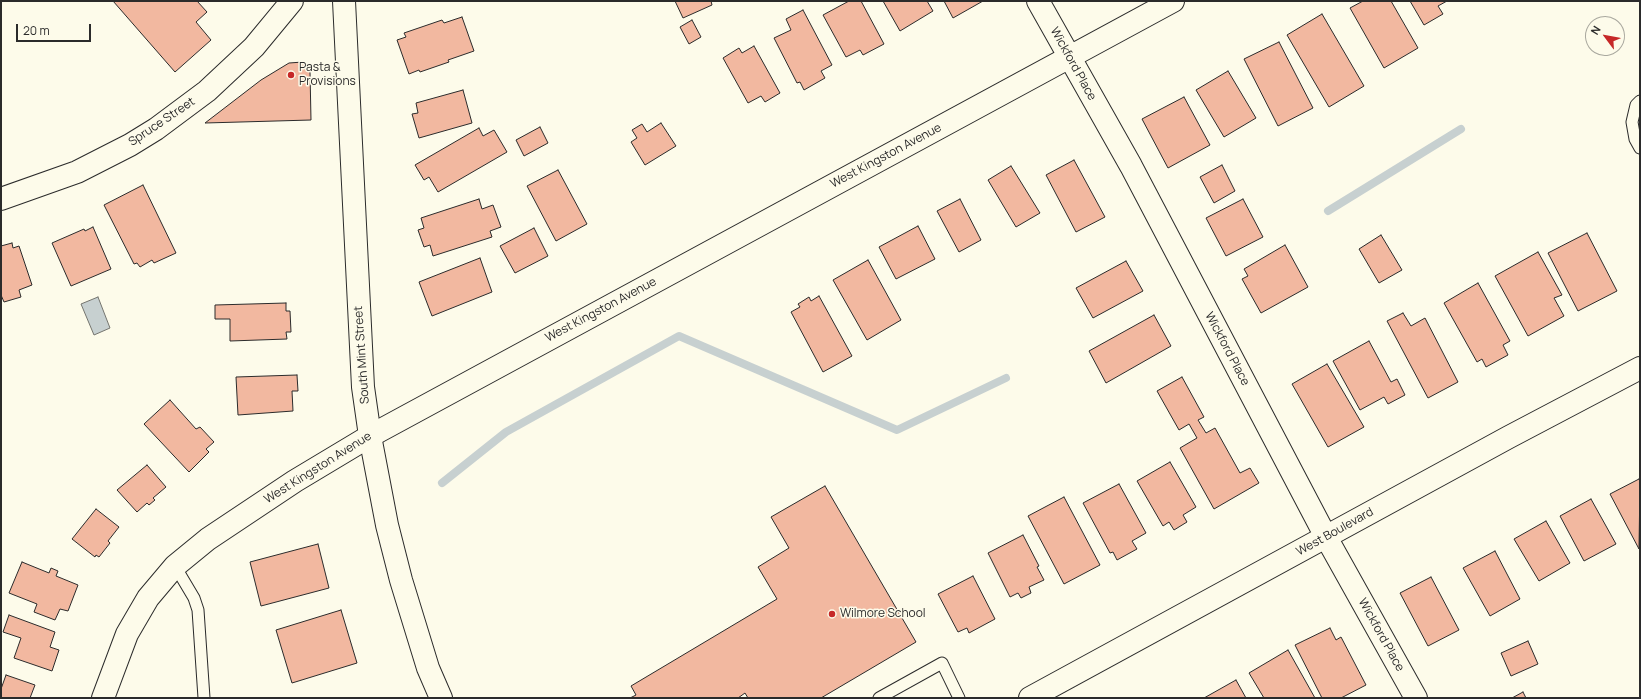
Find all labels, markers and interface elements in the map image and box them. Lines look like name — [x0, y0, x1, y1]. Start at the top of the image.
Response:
scale bar — [18, 16, 93, 42]
north arrow — [1585, 16, 1625, 56]
text: 20 m — [23, 22, 50, 39]
text: N — [1587, 23, 1604, 37]
street label: Wickford Place — [1047, 25, 1099, 103]
place label: Pasta & Provisions — [299, 61, 356, 89]
marker: Pasta & Provisions — [286, 70, 296, 80]
street label: Spruce Street — [126, 94, 198, 150]
street label: West Kingston Avenue — [828, 121, 944, 191]
street label: West Kingston Avenue — [543, 275, 659, 345]
street label: South Mint Street — [351, 305, 373, 405]
street label: Wickford Place — [1202, 310, 1252, 388]
street label: West Kingston Avenue — [262, 429, 374, 507]
street label: West Boulevard — [1294, 505, 1376, 559]
street label: Wickford Place — [1355, 596, 1407, 674]
place label: Wilmore School — [840, 607, 926, 621]
marker: Wilmore School — [827, 609, 837, 619]

